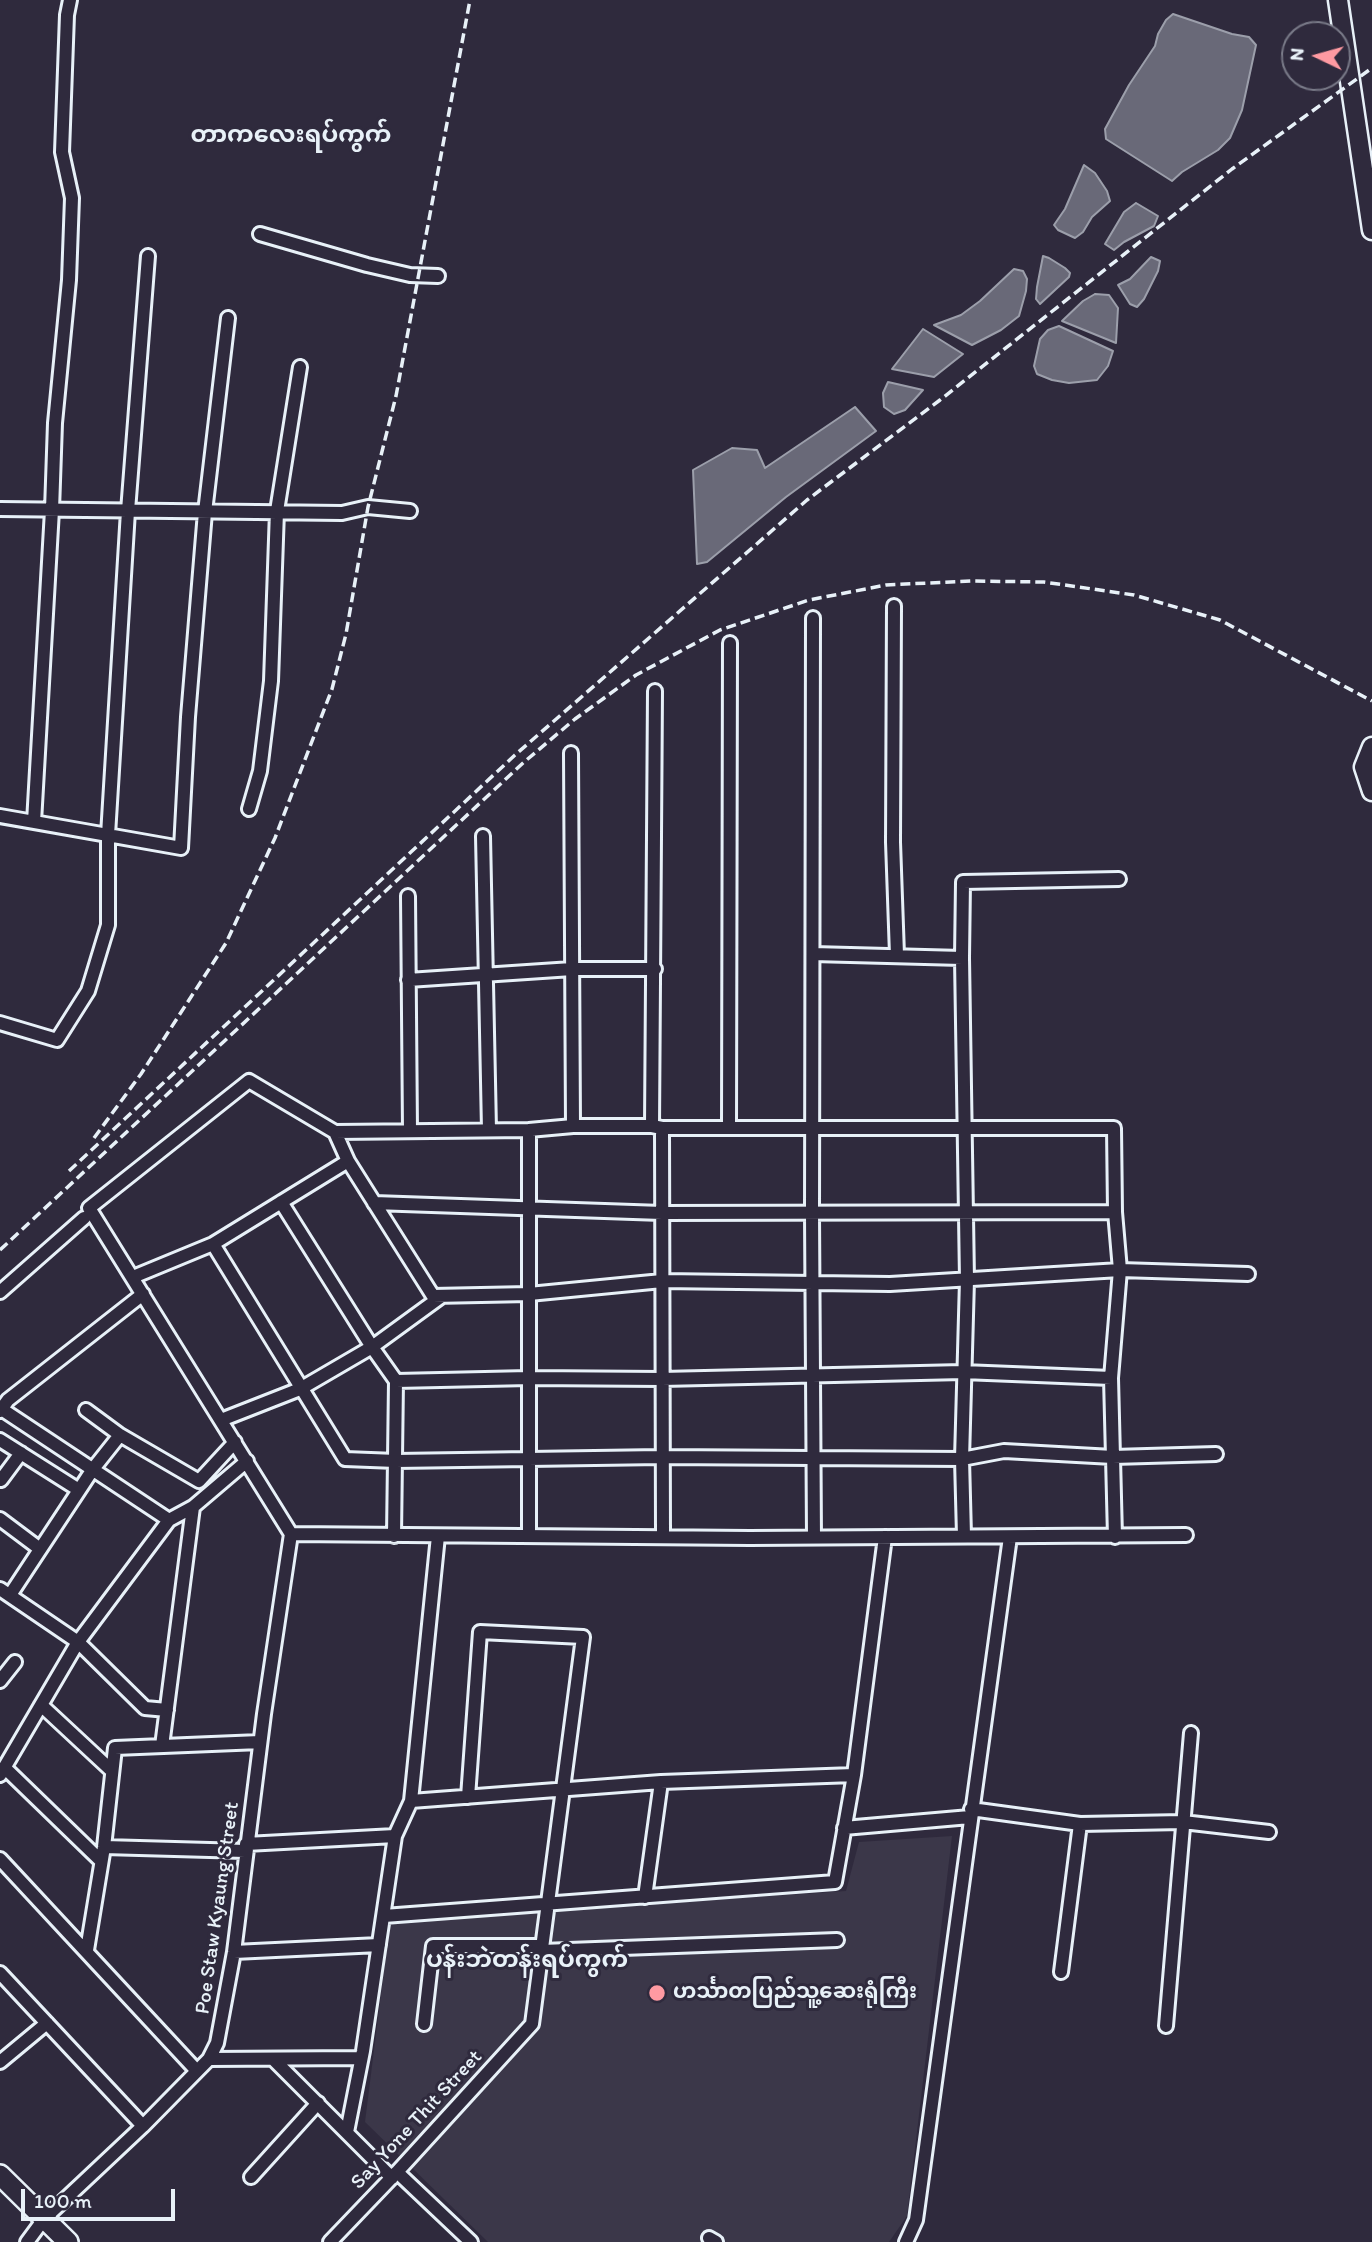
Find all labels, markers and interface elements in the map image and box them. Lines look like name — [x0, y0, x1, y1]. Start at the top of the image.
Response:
north arrow — [1281, 21, 1351, 91]
text: N — [1285, 47, 1309, 62]
district label: တာကလေးရပ်ကွက် — [191, 122, 391, 150]
street label: Poe Staw Kyaung Street — [191, 1800, 245, 2016]
district label: ပန်းဘဲတန်းရပ်ကွက် — [426, 1947, 628, 1975]
place label: ဟင်္သာတပြည်သူ့ဆေးရုံကြီး — [673, 1980, 917, 2006]
marker: ဟင်္သာတပြည်သူ့ဆေးရုံကြီး — [647, 1983, 667, 2003]
street label: Say Yone Thit Street — [346, 2045, 488, 2195]
scale bar — [24, 2176, 178, 2220]
text: 100 m — [34, 2188, 92, 2213]

